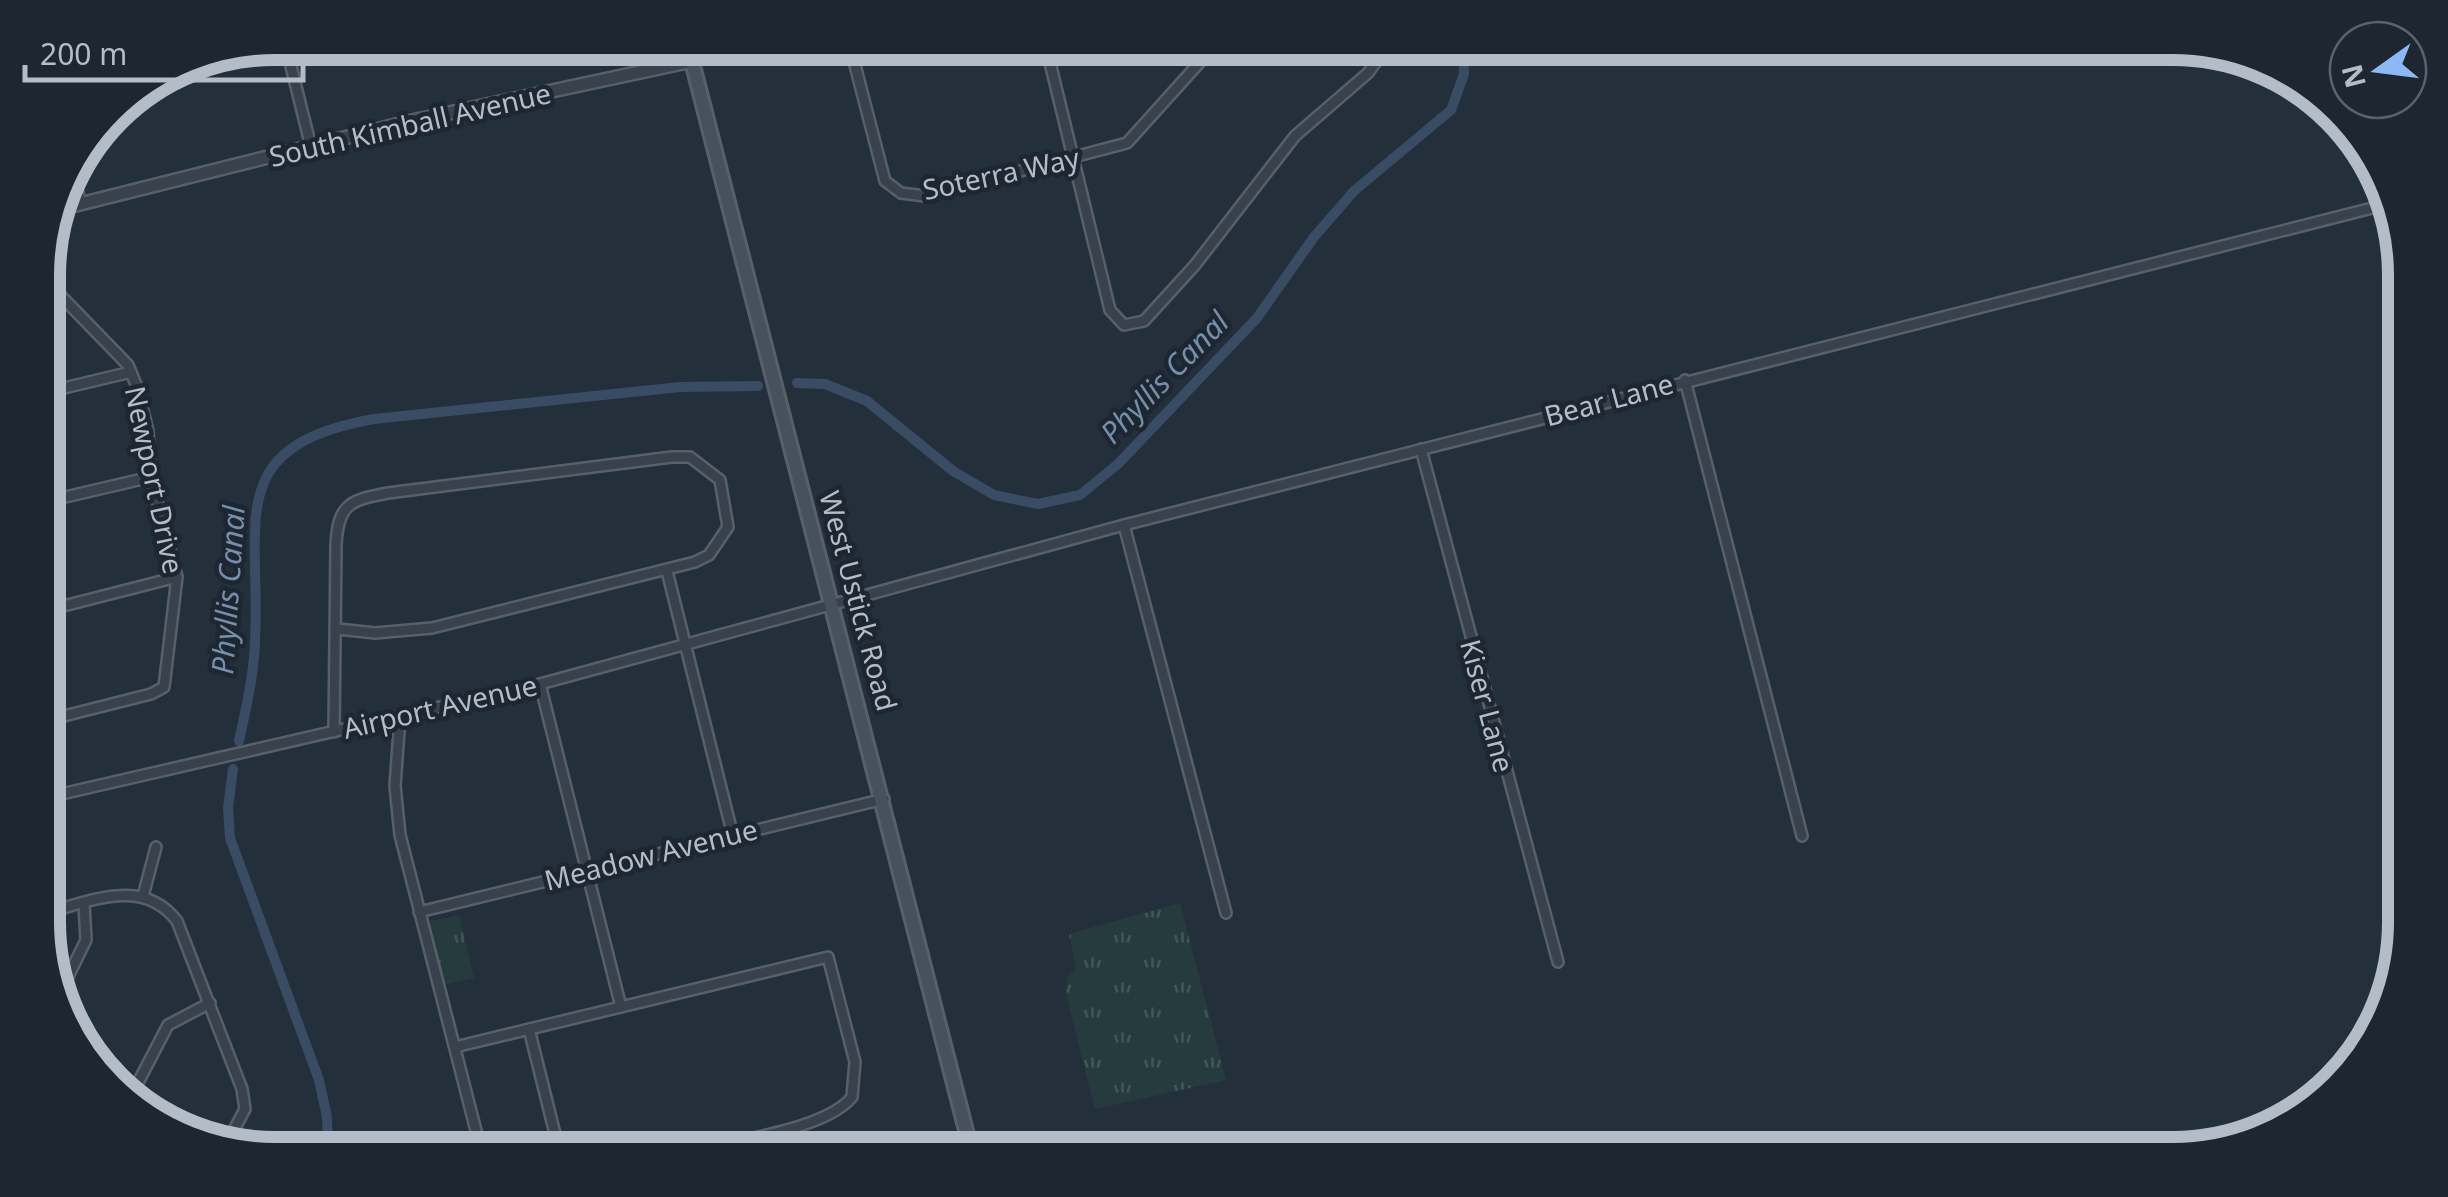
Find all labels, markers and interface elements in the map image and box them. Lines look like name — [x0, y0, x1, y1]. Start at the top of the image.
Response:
scale bar — [25, 20, 302, 82]
north arrow — [2328, 20, 2428, 120]
text: 200 m — [40, 33, 127, 74]
text: N — [2332, 61, 2374, 92]
street label: South Kimball Avenue — [265, 73, 554, 175]
street label: Soterra Way — [919, 138, 1083, 208]
water label: Phyllis Canal — [1090, 301, 1238, 452]
street label: Bear Lane — [1540, 364, 1677, 434]
street label: Newport Drive — [117, 382, 193, 577]
street label: West Ustick Road — [811, 487, 907, 715]
water label: Phyllis Canal — [201, 503, 254, 676]
street label: Kiser Lane — [1452, 635, 1524, 776]
street label: Airport Avenue — [339, 665, 541, 747]
street label: Meadow Avenue — [540, 809, 761, 899]

